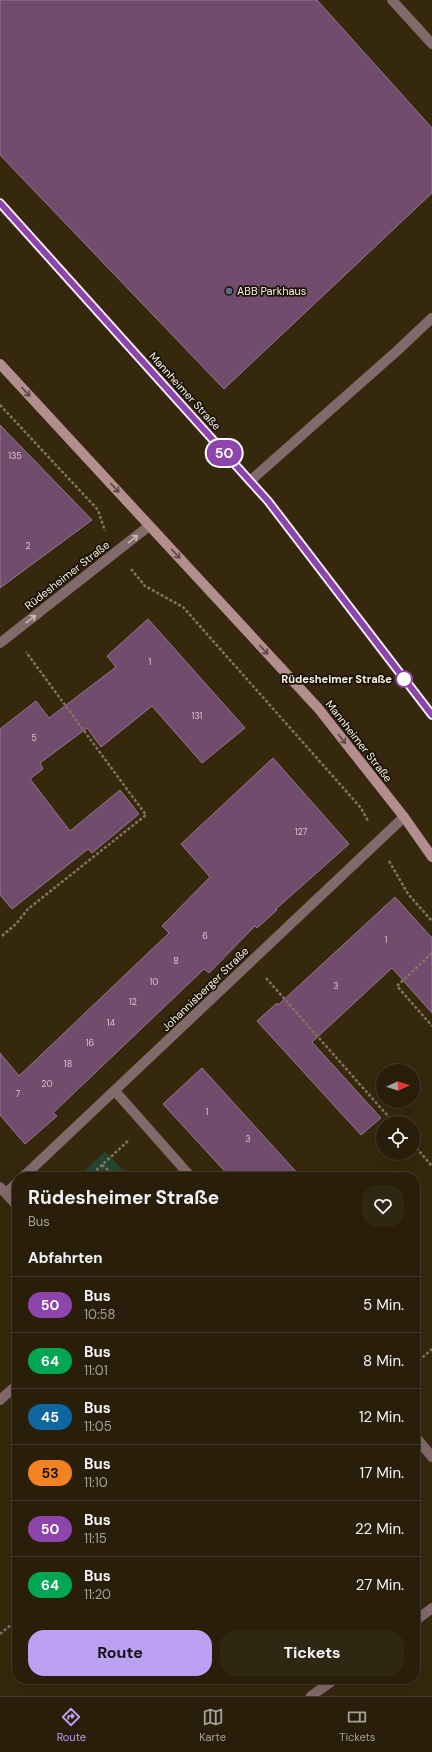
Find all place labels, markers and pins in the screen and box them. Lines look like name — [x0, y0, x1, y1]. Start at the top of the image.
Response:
place label: ABB Parkhaus — [237, 284, 306, 298]
marker: ABB Parkhaus — [224, 286, 234, 296]
marker: Rüdesheimer Straße — [395, 670, 413, 688]
place label: Rüdesheimer Straße — [281, 672, 392, 686]

